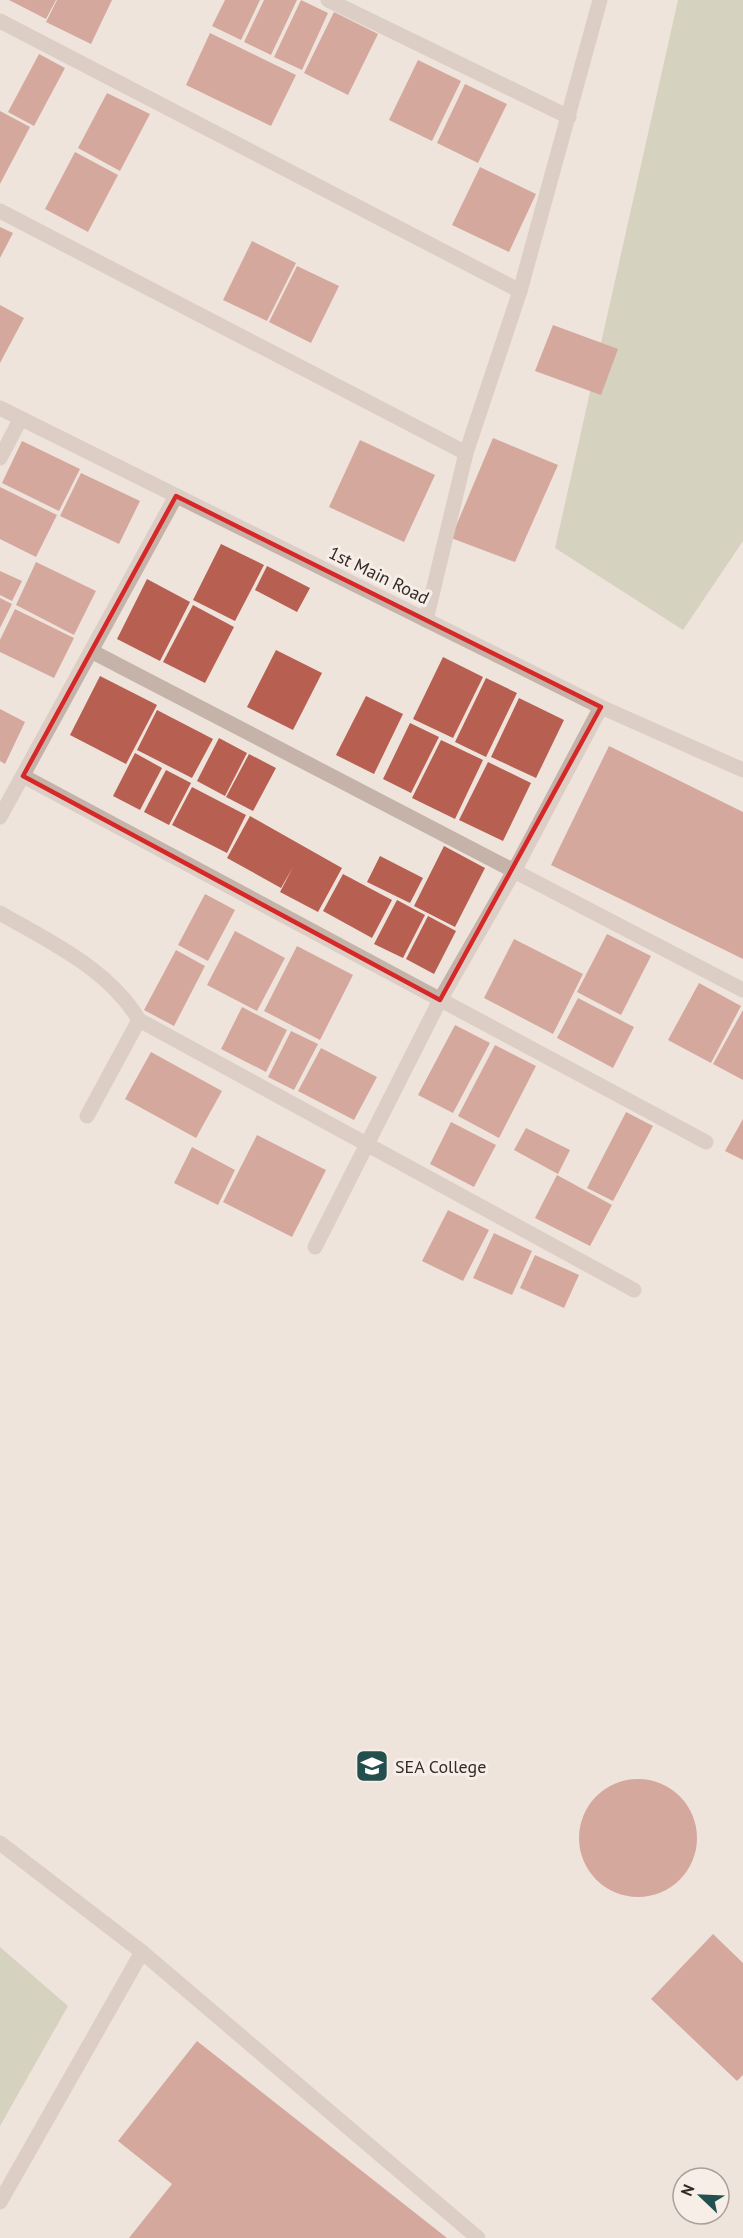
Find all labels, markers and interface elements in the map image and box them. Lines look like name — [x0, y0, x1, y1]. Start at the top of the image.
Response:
street label: 1st Main Road — [325, 541, 433, 609]
school or university icon: SEA College — [354, 1748, 390, 1784]
place label: SEA College — [395, 1755, 486, 1778]
north arrow — [671, 2166, 731, 2226]
text: N — [676, 2181, 698, 2199]

